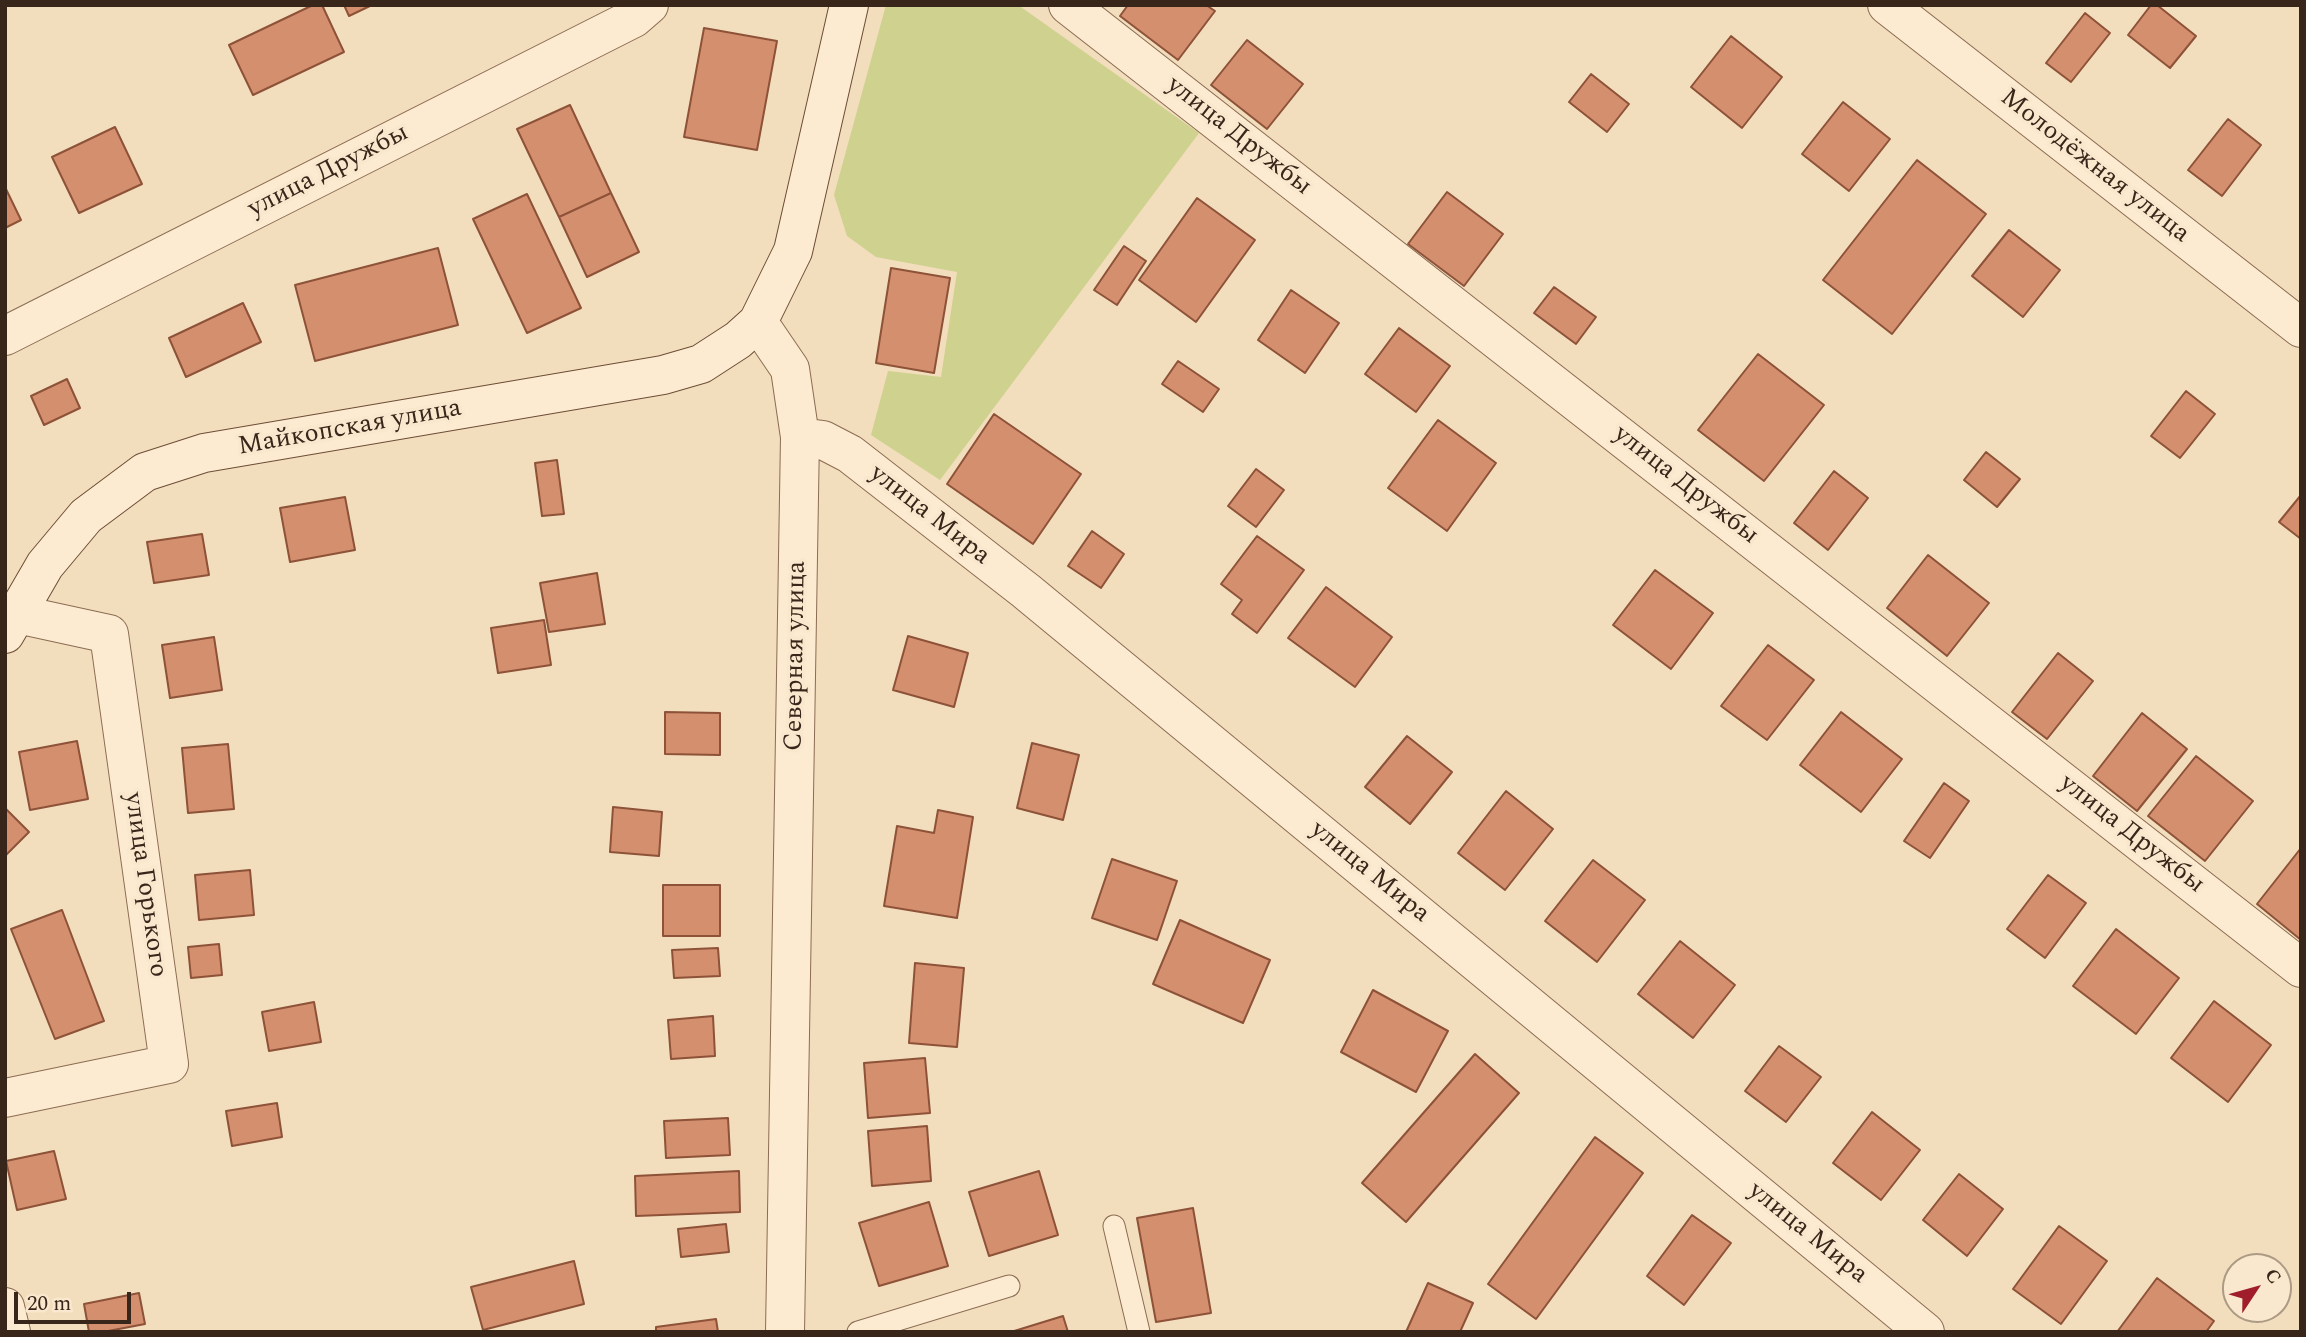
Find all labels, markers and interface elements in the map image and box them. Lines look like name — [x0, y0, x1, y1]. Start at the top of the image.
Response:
street label: улица Дружбы — [1159, 71, 1317, 203]
street label: Молодёжная улица — [1993, 83, 2195, 251]
street label: улица Дружбы — [244, 118, 414, 226]
street label: Майкопская улица — [236, 394, 464, 464]
street label: улица Дружбы — [1606, 420, 1764, 552]
street label: улица Мира — [862, 459, 996, 573]
street label: Северная улица — [780, 561, 814, 751]
street label: улица Дружбы — [2052, 769, 2210, 901]
street label: улица Горького — [116, 791, 172, 979]
street label: улица Мира — [1303, 815, 1435, 931]
street label: улица Мира — [1741, 1176, 1873, 1292]
north arrow — [2222, 1253, 2292, 1323]
text: С — [2257, 1263, 2288, 1291]
scale bar — [18, 1278, 135, 1322]
text: 20 m — [27, 1288, 71, 1320]

